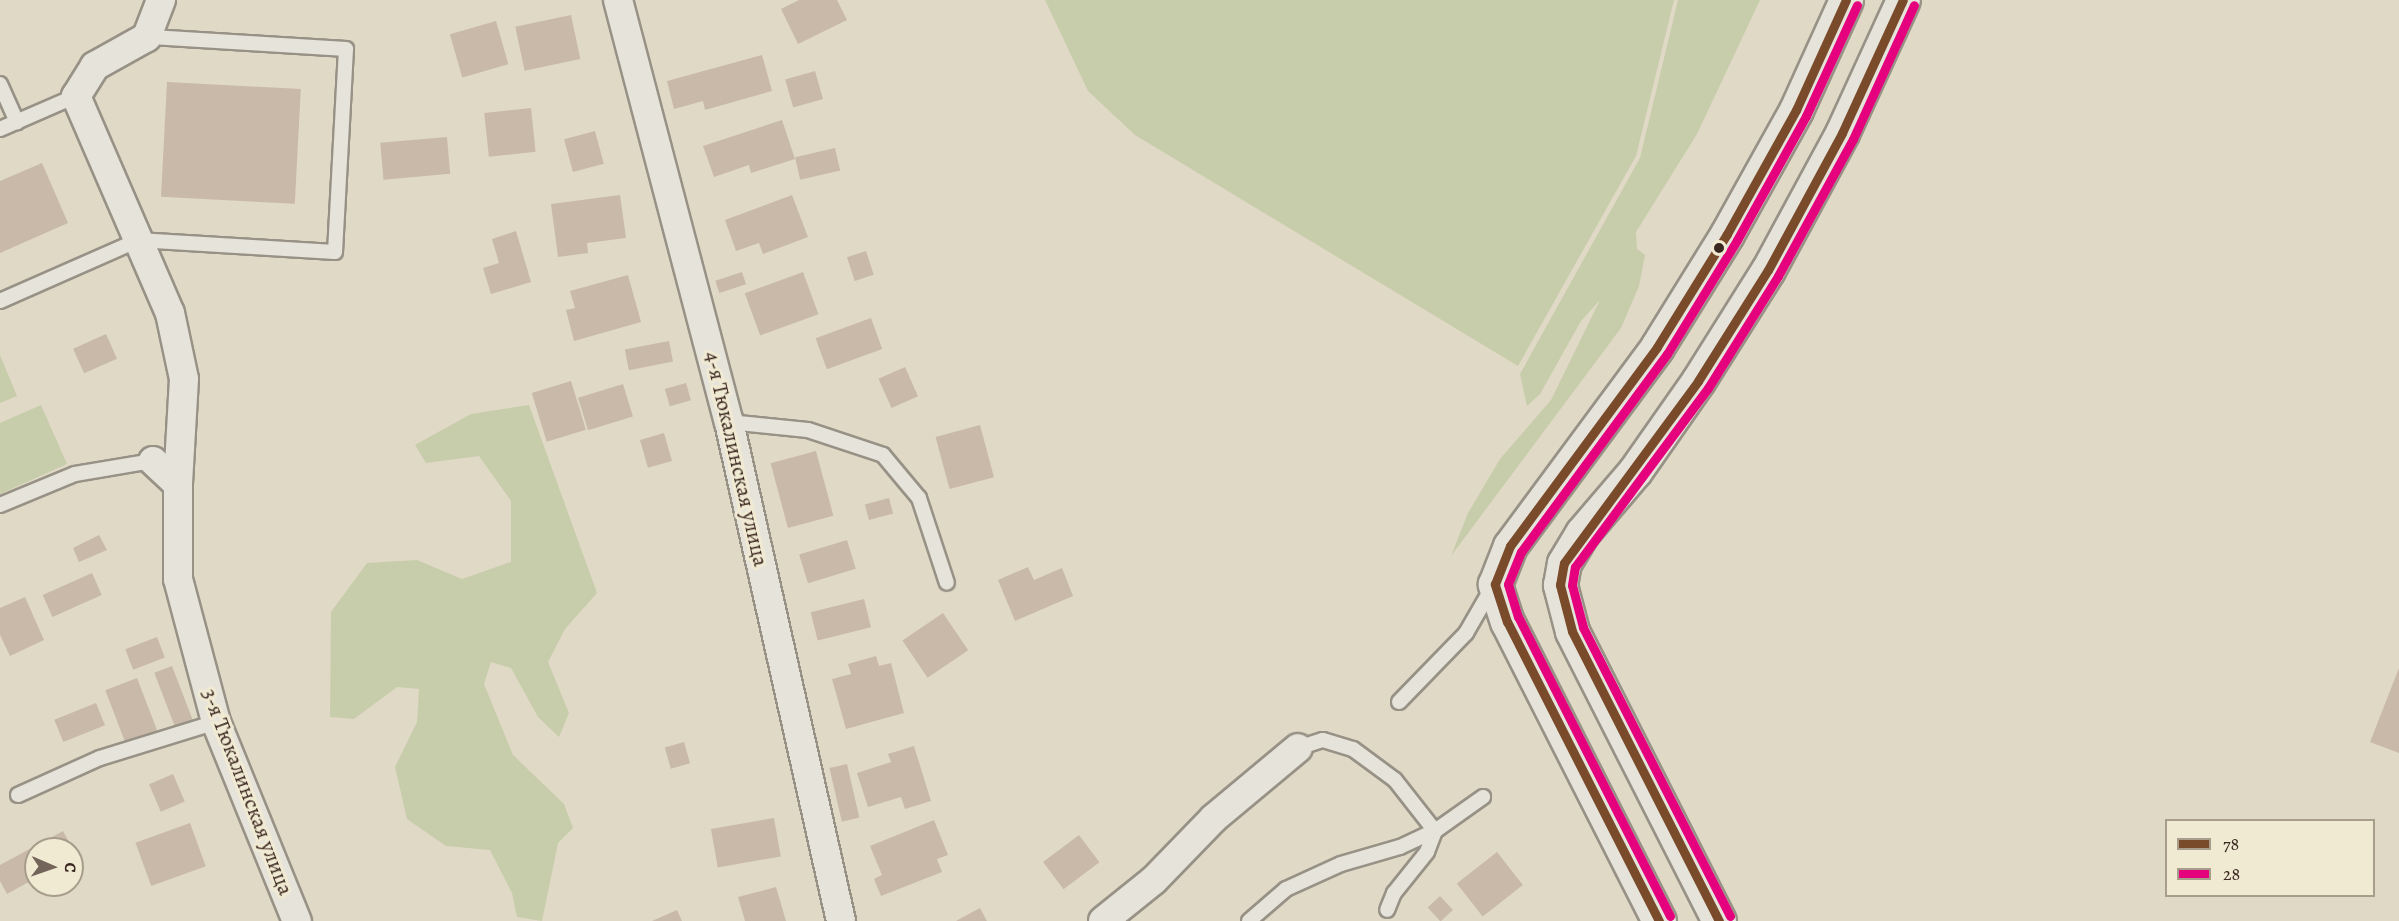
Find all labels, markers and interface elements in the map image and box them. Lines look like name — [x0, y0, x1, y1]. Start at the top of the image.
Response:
unlabelled marker — [1713, 242, 1725, 254]
street label: 4-я Тюкалинская улица — [698, 349, 774, 569]
street label: 3-я Тюкалинская улица — [195, 685, 299, 899]
legend — [2165, 819, 2375, 897]
text: 78 — [2223, 832, 2239, 856]
north arrow — [24, 837, 84, 897]
text: С — [59, 862, 81, 873]
text: 28 — [2223, 862, 2240, 886]

